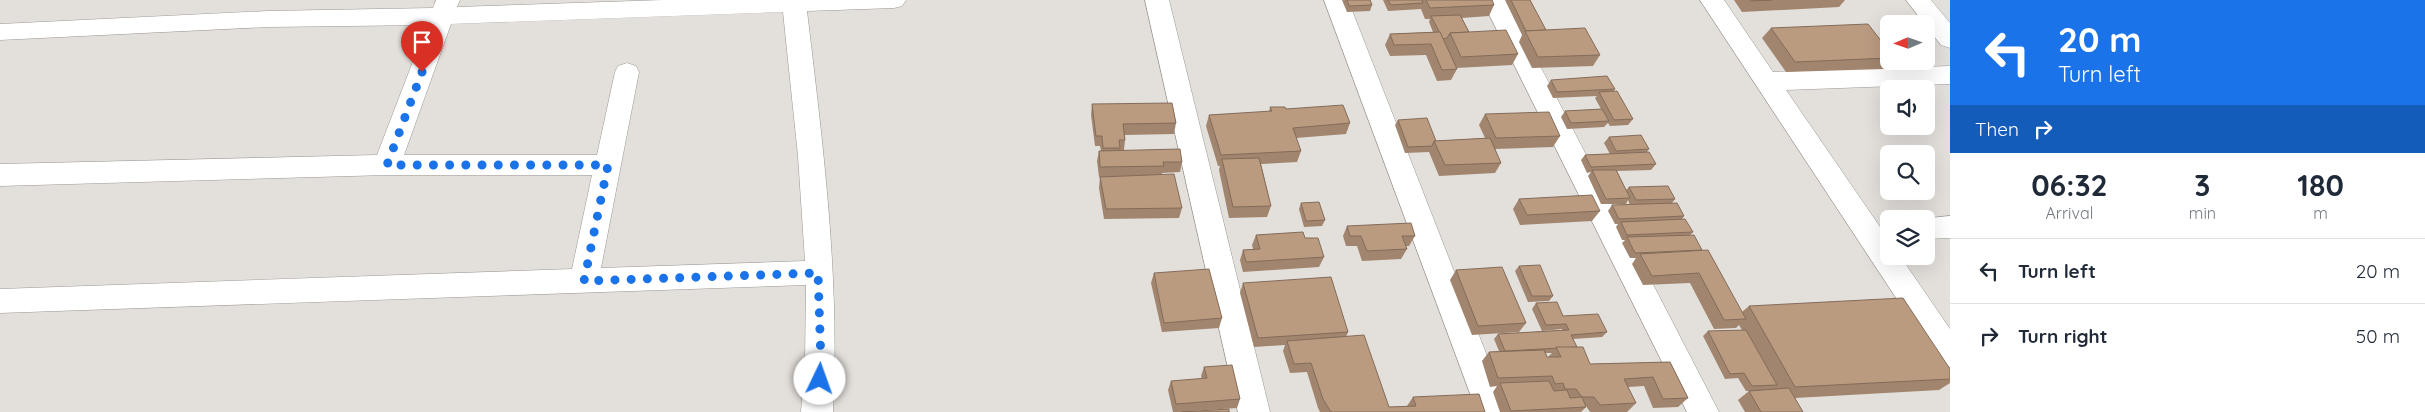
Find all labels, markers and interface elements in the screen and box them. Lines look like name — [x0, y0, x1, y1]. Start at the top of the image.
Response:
north arrow — [1880, 15, 1935, 70]
map controls — [1880, 15, 1935, 265]
text: 20 m — [2058, 17, 2141, 61]
icon: left — [1975, 20, 2040, 85]
pin — [401, 21, 443, 72]
icon: arrive — [408, 28, 436, 56]
text: Turn left — [2058, 60, 2141, 88]
button: sound — [1880, 80, 1935, 135]
icon: right — [2029, 115, 2057, 143]
text: Then — [1975, 117, 2019, 141]
button: search — [1880, 145, 1935, 200]
text: 06:32 — [2031, 166, 2108, 204]
text: 3 — [2194, 166, 2210, 204]
text: 180 — [2297, 166, 2344, 204]
text: Arrival — [2045, 203, 2093, 223]
text: min — [2189, 203, 2216, 223]
text: m — [2313, 203, 2328, 223]
button: layers — [1880, 210, 1935, 265]
icon: left — [1975, 257, 2003, 285]
text: Turn left — [2018, 259, 2096, 283]
text: 20 m — [2356, 259, 2400, 283]
icon: right — [1975, 322, 2003, 350]
text: Turn right — [2018, 324, 2107, 348]
text: 50 m — [2356, 324, 2400, 348]
position arrow — [793, 352, 845, 404]

